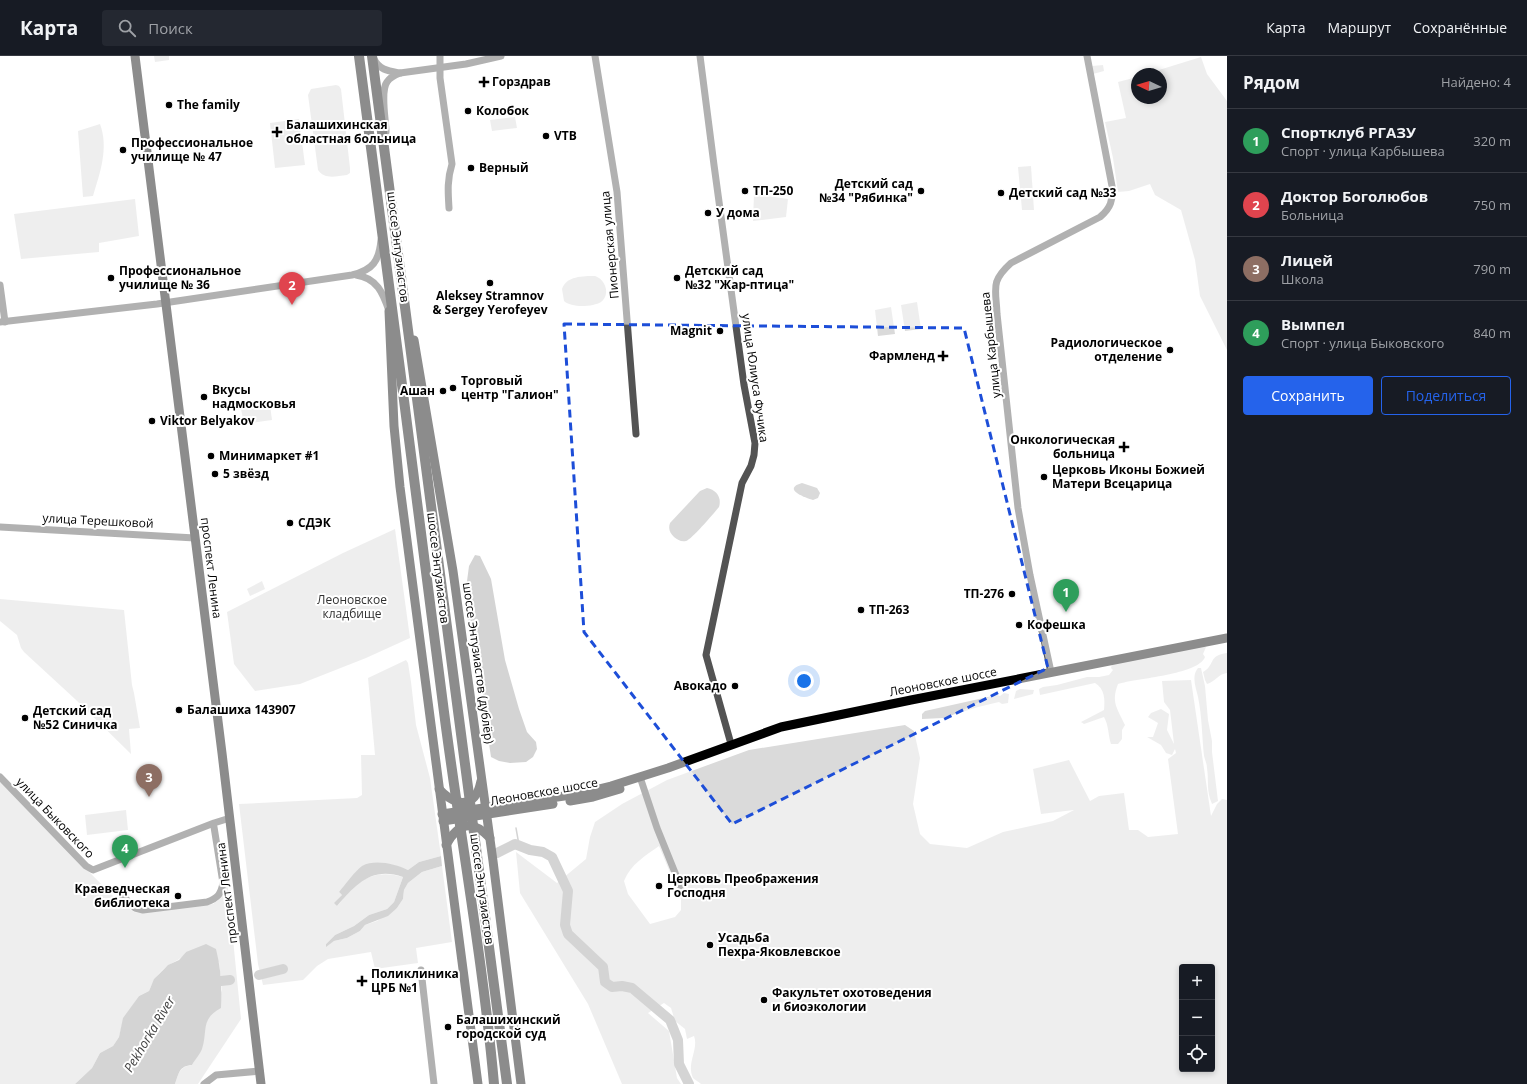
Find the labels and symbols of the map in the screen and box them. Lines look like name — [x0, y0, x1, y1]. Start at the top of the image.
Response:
north arrow — [1131, 68, 1167, 104]
place label: Горздрав — [492, 73, 551, 90]
marker: Горздрав — [479, 77, 489, 87]
place label: The family — [177, 96, 240, 113]
marker: The family — [164, 100, 174, 110]
place label: Колобок — [476, 102, 530, 119]
marker: Колобок — [463, 106, 473, 116]
place label: Балашихинская областная больница — [286, 116, 416, 147]
marker: Балашихинская областная больница — [271, 126, 283, 138]
place label: VTB — [554, 127, 577, 144]
marker: VTB — [541, 131, 551, 141]
place label: Профессиональное училище № 47 — [131, 134, 253, 165]
marker: Профессиональное училище № 47 — [118, 145, 128, 155]
place label: Верный — [479, 159, 529, 176]
marker: Верный — [466, 163, 476, 173]
place label: Детский сад №34 "Рябинка" — [819, 175, 913, 206]
place label: ТП-250 — [753, 182, 793, 199]
place label: Детский сад №33 — [1009, 184, 1117, 201]
marker: ТП-250 — [740, 186, 750, 196]
marker: Детский сад №34 "Рябинка" — [916, 186, 926, 196]
marker: Детский сад №33 — [996, 188, 1006, 198]
street label: шоссе Энтузиастов — [383, 190, 414, 303]
street label: Пионерская улица — [596, 190, 623, 300]
place label: У дома — [716, 204, 760, 221]
marker: У дома — [703, 208, 713, 218]
place label: Профессиональное училище № 36 — [119, 262, 241, 293]
place label: Детский сад №32 "Жар-птица" — [685, 262, 794, 293]
pin: 2 — [279, 272, 305, 305]
marker: Профессиональное училище № 36 — [106, 273, 116, 283]
marker: Детский сад №32 "Жар-птица" — [672, 273, 682, 283]
marker: Aleksey Stramnov & Sergey Yerofeyev — [485, 278, 495, 288]
place label: Aleksey Stramnov & Sergey Yerofeyev — [432, 287, 548, 318]
street label: улица Карбышева — [976, 291, 1005, 399]
street label: улица Юлиуса Фучика — [738, 312, 773, 443]
place label: Magnit — [670, 322, 712, 339]
marker: Magnit — [715, 326, 725, 336]
place label: Радиологическое отделение — [1051, 334, 1162, 365]
marker: Радиологическое отделение — [1165, 345, 1175, 355]
place label: Фармленд — [869, 347, 935, 364]
marker: Фармленд — [938, 351, 948, 361]
place label: Торговый центр "Галион" — [461, 372, 559, 403]
place label: Вкусы надмосковья — [212, 381, 296, 412]
place label: Ашан — [400, 382, 435, 399]
marker: Торговый центр "Галион" — [448, 383, 458, 393]
marker: Ашан — [438, 386, 448, 396]
marker: Вкусы надмосковья — [199, 392, 209, 402]
place label: Viktor Belyakov — [160, 412, 255, 429]
marker: Viktor Belyakov — [147, 416, 157, 426]
place label: Онкологическая больница — [1010, 431, 1115, 462]
marker: Онкологическая больница — [1118, 441, 1130, 453]
place label: Минимаркет #1 — [219, 447, 319, 464]
marker: Минимаркет #1 — [206, 451, 216, 461]
place label: Церковь Иконы Божией Матери Всецарица — [1052, 461, 1205, 492]
place label: 5 звёзд — [223, 465, 269, 482]
marker: 5 звёзд — [210, 469, 220, 479]
marker: Церковь Иконы Божией Матери Всецарица — [1039, 472, 1049, 482]
street label: улица Терешковой — [42, 509, 154, 532]
street label: шоссе Энтузиастов — [423, 511, 454, 624]
place label: СДЭК — [298, 514, 332, 531]
street label: проспект Ленина — [197, 517, 226, 619]
marker: СДЭК — [285, 518, 295, 528]
pin: 1 — [1053, 579, 1079, 612]
street label: шоссе Энтузиастов (дублёр) — [459, 581, 498, 745]
place label: ТП-276 — [964, 585, 1004, 602]
marker: ТП-276 — [1007, 589, 1017, 599]
park label: Леоновское кладбище — [317, 591, 387, 622]
place label: ТП-263 — [869, 601, 909, 618]
marker: ТП-263 — [856, 605, 866, 615]
place label: Кофешка — [1027, 616, 1086, 633]
marker: Кофешка — [1014, 620, 1024, 630]
street label: Леоновское шоссе — [888, 663, 998, 700]
your location — [794, 671, 814, 691]
place label: Авокадо — [674, 677, 727, 694]
marker: Авокадо — [730, 681, 740, 691]
place label: Балашиха 143907 — [187, 701, 296, 718]
place label: Детский сад №52 Синичка — [33, 702, 118, 733]
marker: Балашиха 143907 — [174, 705, 184, 715]
marker: Детский сад №52 Синичка — [20, 713, 30, 723]
pin: 3 — [136, 764, 162, 797]
street label: улица Быковского — [12, 774, 98, 862]
street label: Леоновское шоссе — [489, 774, 599, 809]
street label: шоссе Энтузиастов — [466, 832, 499, 946]
pin: 4 — [112, 835, 138, 868]
street label: проспект Ленина — [212, 842, 241, 944]
place label: Церковь Преображения Господня — [667, 870, 819, 901]
place label: Краеведческая библиотека — [74, 880, 170, 911]
marker: Церковь Преображения Господня — [654, 881, 664, 891]
marker: Краеведческая библиотека — [173, 891, 183, 901]
place label: Усадьба Пехра-Яковлевское — [718, 929, 841, 960]
marker: Усадьба Пехра-Яковлевское — [705, 940, 715, 950]
place label: Поликлиника ЦРБ №1 — [371, 965, 459, 996]
marker: Поликлиника ЦРБ №1 — [356, 975, 368, 987]
place label: Факультет охотоведения и биоэкологии — [772, 984, 932, 1015]
water label: Pekhorka River — [119, 992, 179, 1075]
marker: Факультет охотоведения и биоэкологии — [759, 995, 769, 1005]
place label: Балашихинский городской суд — [456, 1011, 561, 1042]
marker: Балашихинский городской суд — [443, 1022, 453, 1032]

